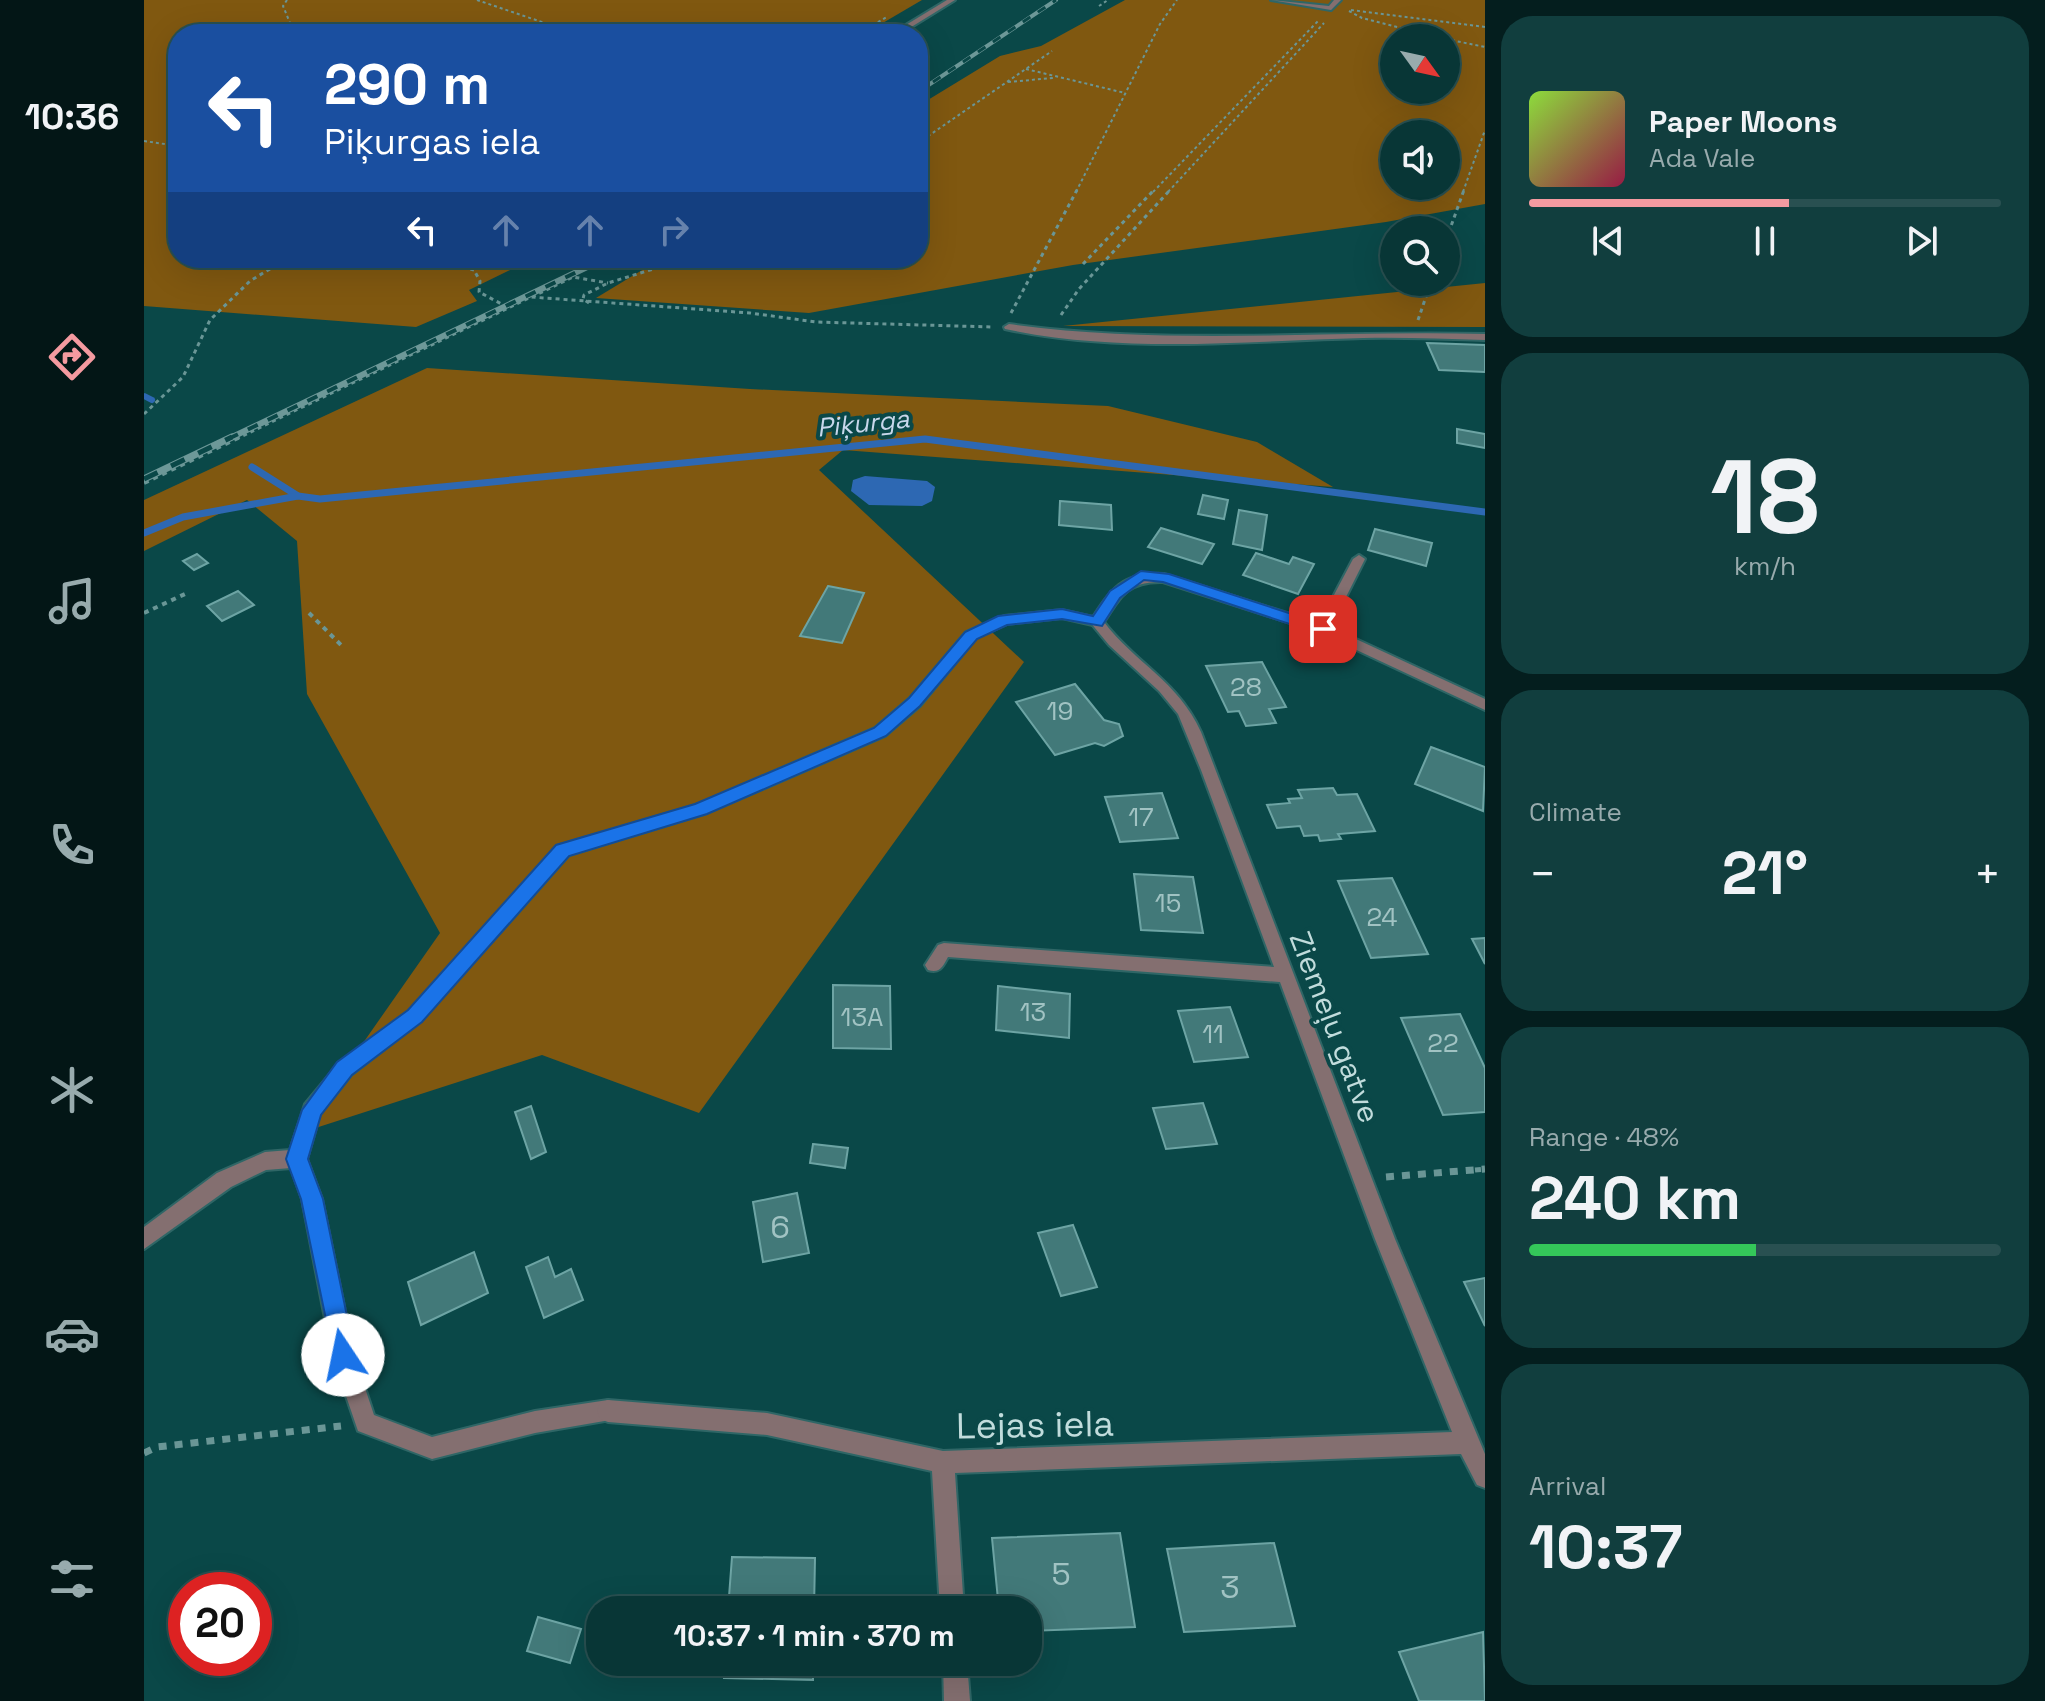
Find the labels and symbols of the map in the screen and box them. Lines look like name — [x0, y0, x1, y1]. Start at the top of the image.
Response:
north arrow — [1380, 24, 1460, 104]
water label: Piķurga — [815, 401, 912, 445]
pin — [1289, 595, 1357, 663]
house number: 28 — [1230, 670, 1262, 704]
house number: 19 — [1047, 694, 1073, 728]
house number: 17 — [1128, 800, 1154, 834]
house number: 15 — [1155, 886, 1181, 920]
house number: 24 — [1366, 900, 1398, 934]
street label: Ziemeļu gatve — [1281, 926, 1389, 1128]
house number: 13 — [1020, 995, 1046, 1029]
house number: 13A — [841, 1000, 883, 1034]
house number: 11 — [1202, 1017, 1224, 1051]
house number: 22 — [1427, 1026, 1459, 1060]
house number: 6 — [770, 1207, 790, 1247]
position arrow — [301, 1313, 385, 1397]
street label: Lejas iela — [956, 1401, 1114, 1449]
house number: 5 — [1051, 1554, 1071, 1594]
house number: 3 — [1220, 1567, 1240, 1607]
speed limit sign: 20 — [168, 1572, 272, 1676]

